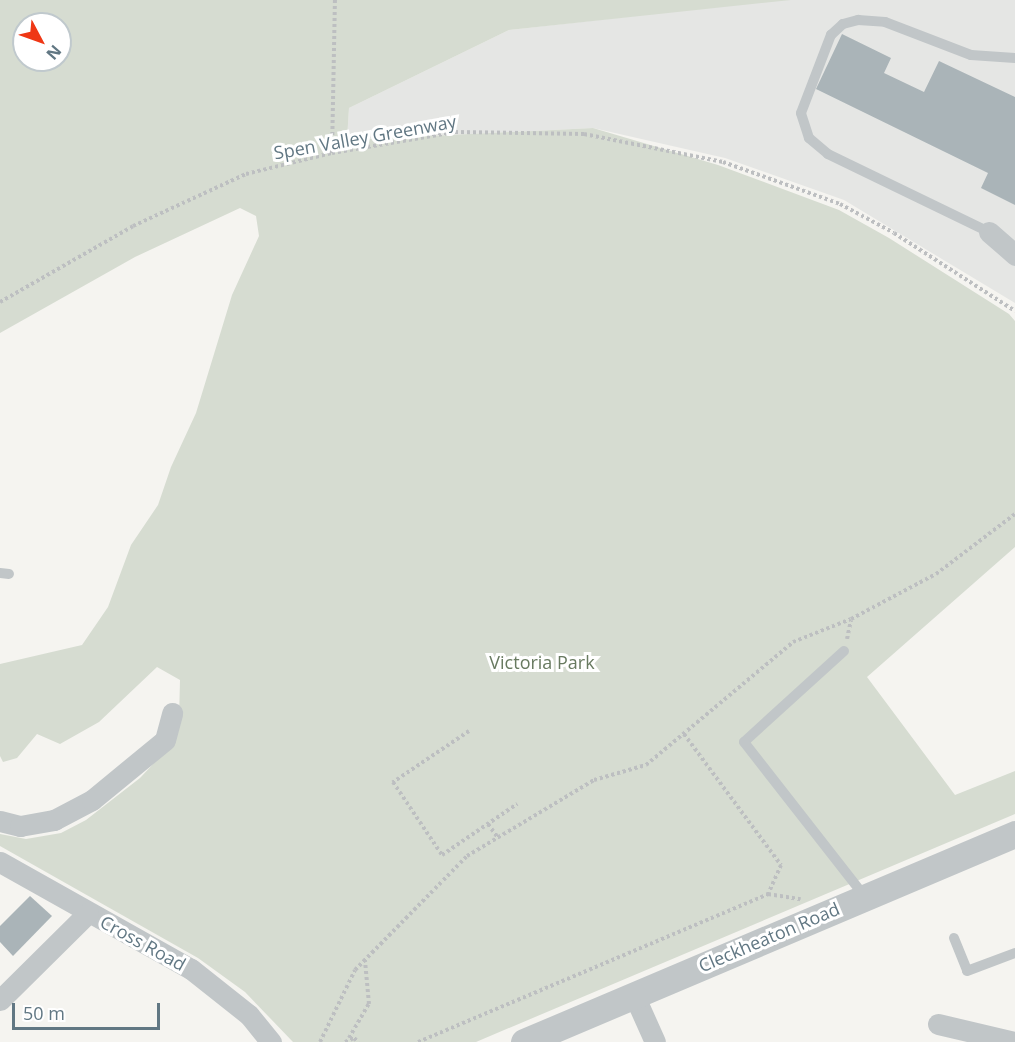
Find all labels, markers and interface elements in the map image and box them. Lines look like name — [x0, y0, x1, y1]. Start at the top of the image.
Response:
north arrow — [12, 12, 72, 72]
text: N — [42, 40, 67, 65]
street label: Spen Valley Greenway — [272, 110, 458, 164]
park label: Victoria Park — [489, 651, 595, 673]
street label: Cleckheaton Road — [695, 898, 843, 976]
street label: Cross Road — [97, 911, 189, 975]
scale bar — [15, 991, 164, 1029]
text: 50 m — [23, 1001, 65, 1025]

